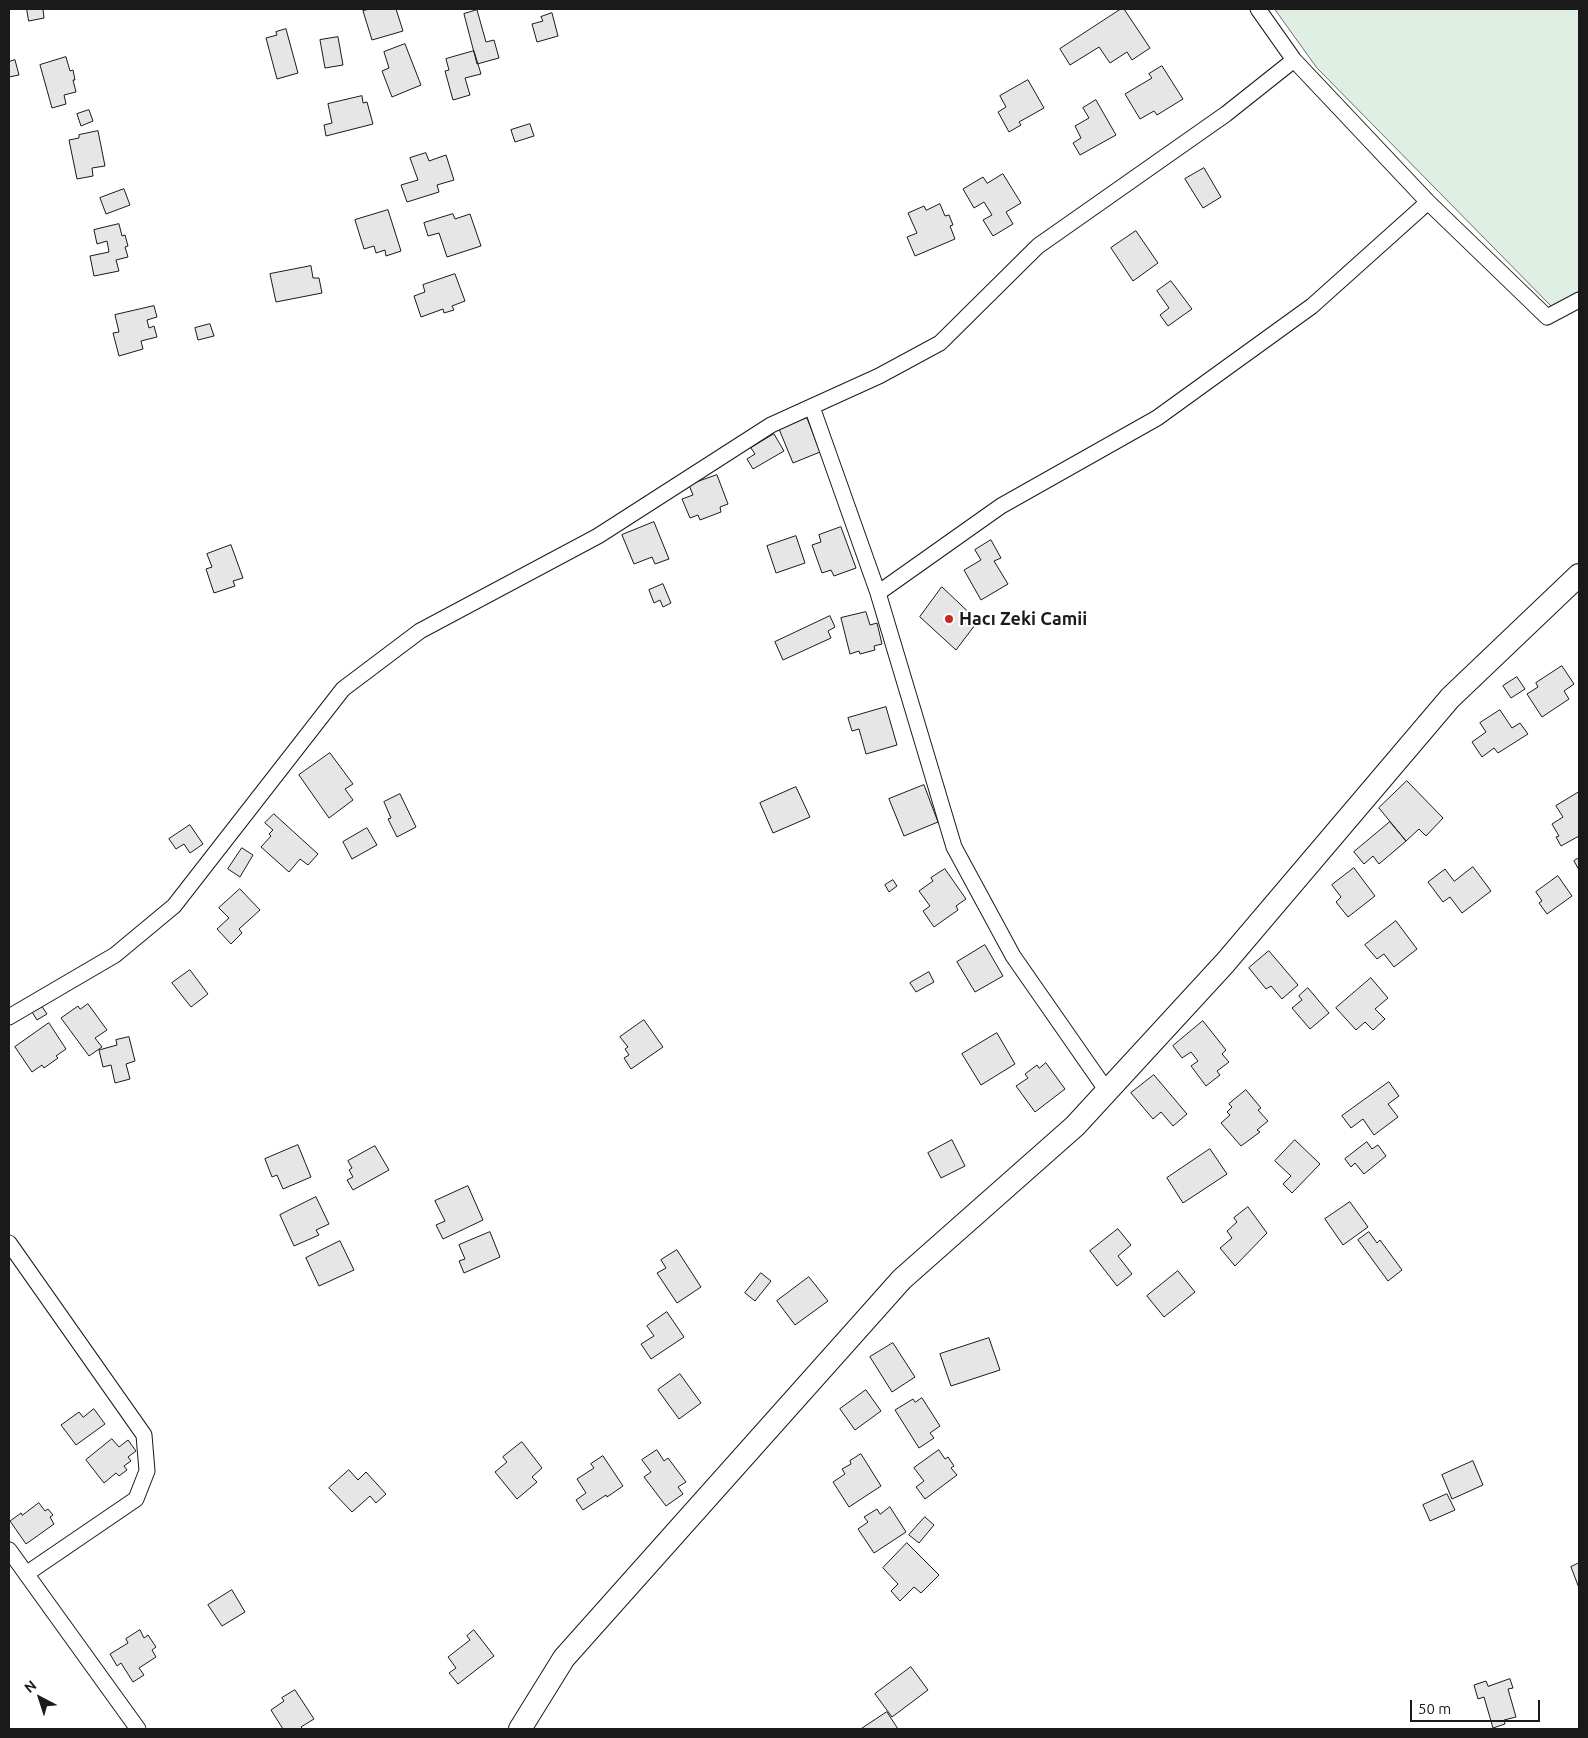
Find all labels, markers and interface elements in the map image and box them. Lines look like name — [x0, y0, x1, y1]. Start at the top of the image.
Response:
place label: Hacı Zeki Camii — [959, 608, 1087, 630]
marker: Hacı Zeki Camii — [943, 613, 955, 625]
north arrow — [15, 1673, 65, 1723]
text: N — [21, 1677, 39, 1696]
scale bar — [1413, 1690, 1543, 1722]
text: 50 m — [1418, 1700, 1451, 1717]

